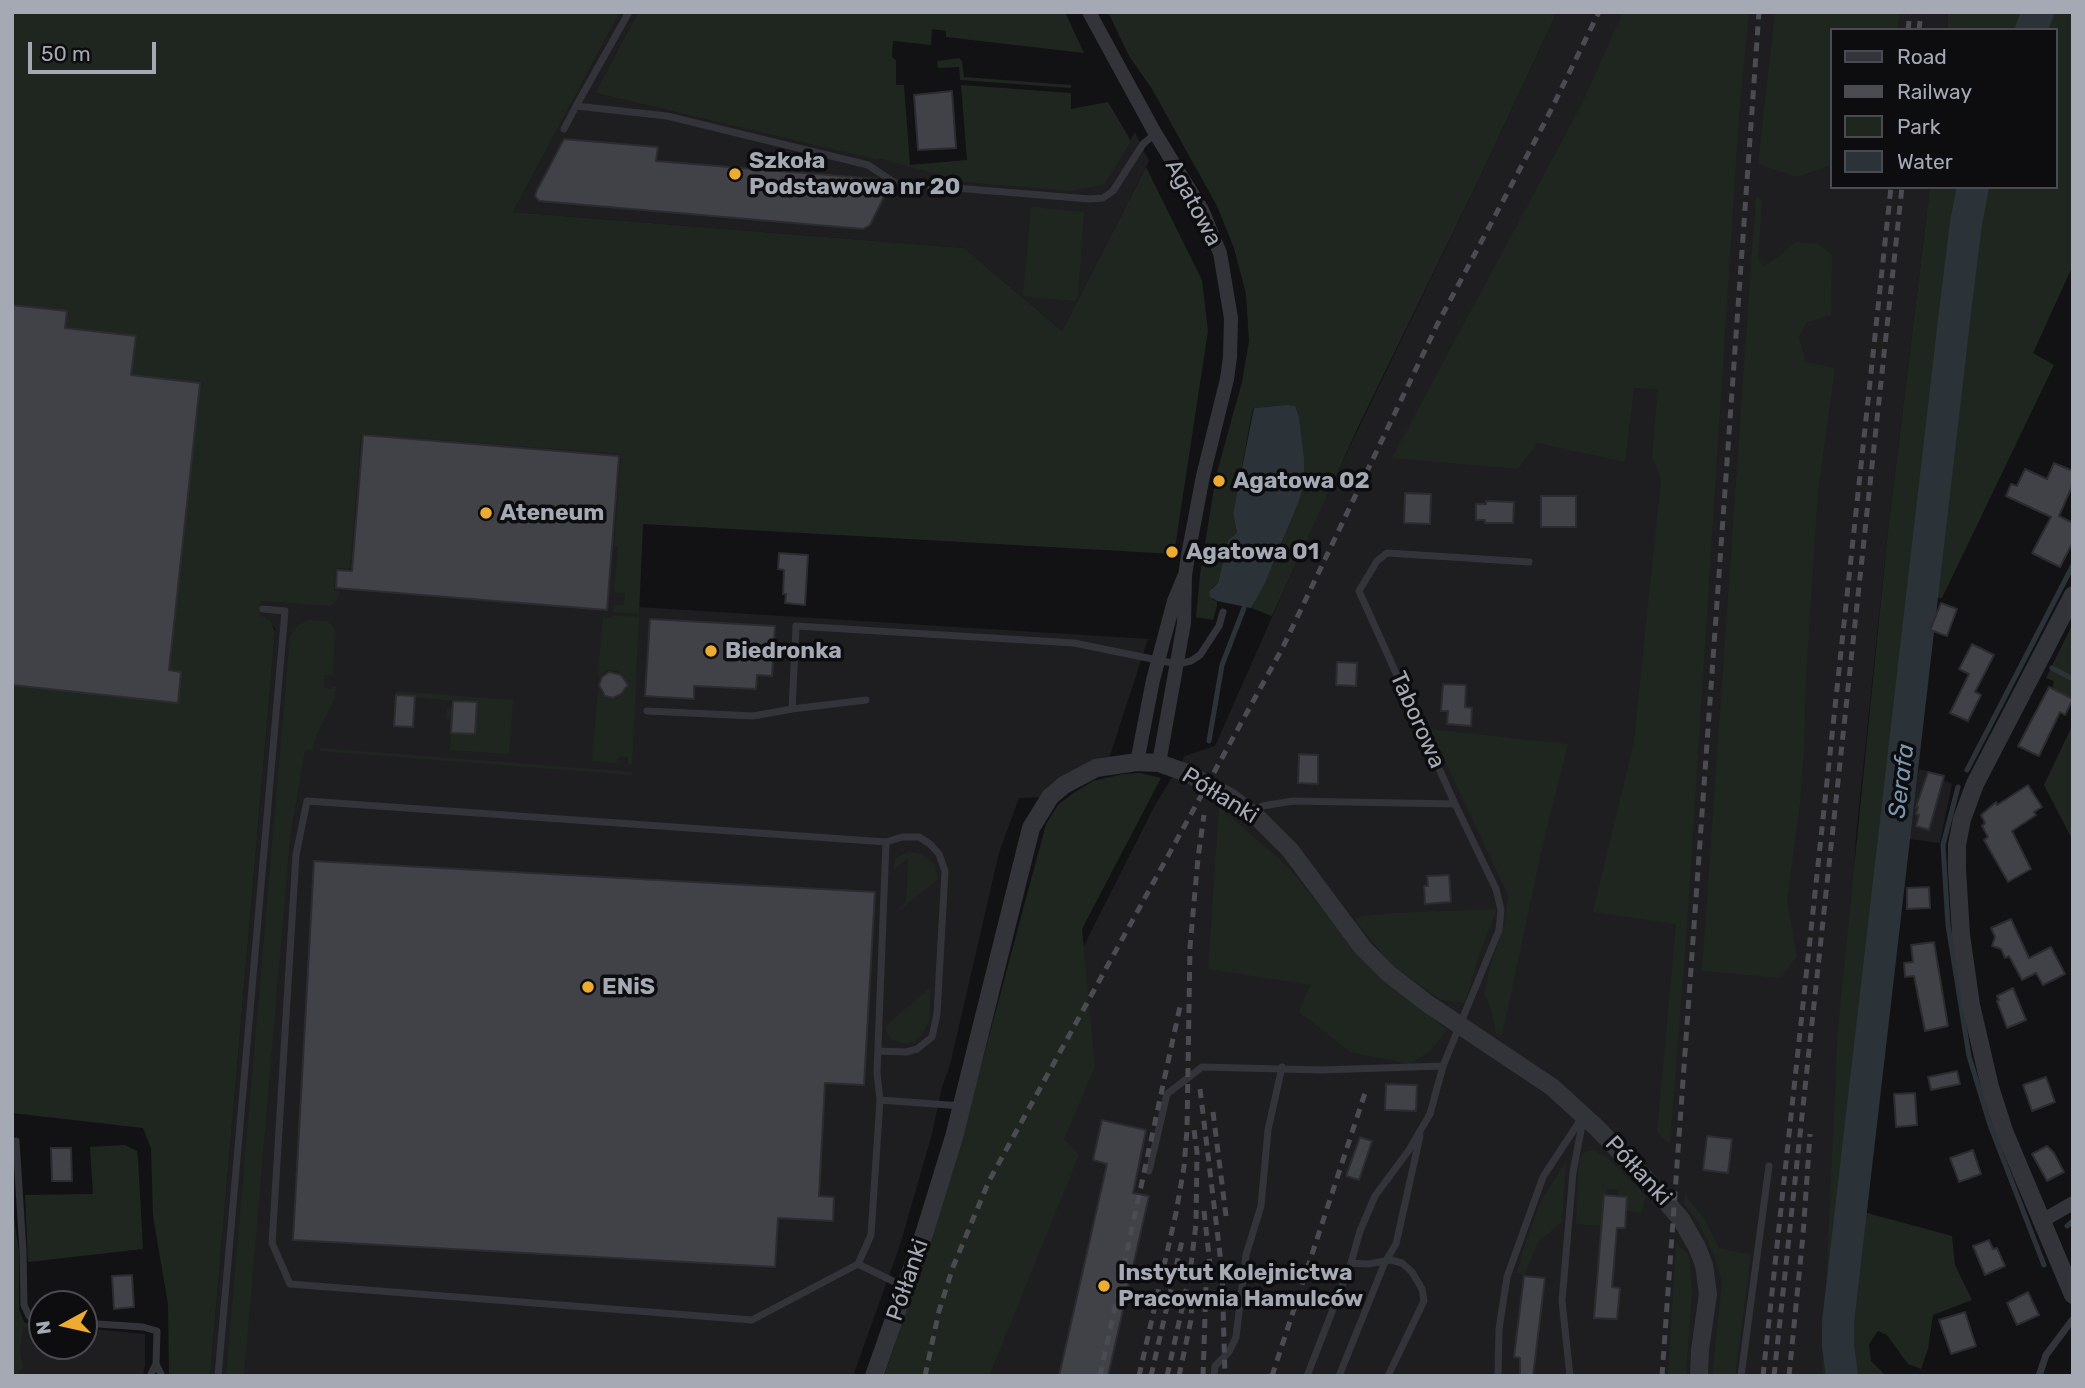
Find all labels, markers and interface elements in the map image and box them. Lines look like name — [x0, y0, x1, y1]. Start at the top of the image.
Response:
scale bar — [32, 28, 159, 72]
legend — [1829, 28, 2057, 189]
text: 50 m — [41, 41, 91, 66]
text: Road — [1897, 44, 1947, 69]
text: Railway — [1897, 79, 1972, 104]
text: Park — [1897, 114, 1941, 139]
place label: Szkoła Podstawowa nr 20 — [749, 147, 960, 201]
text: Water — [1897, 149, 1953, 174]
street label: Agatowa — [1159, 155, 1227, 251]
marker: Szkoła Podstawowa nr 20 — [727, 166, 743, 182]
place label: Agatowa 02 — [1233, 467, 1370, 495]
marker: Agatowa 02 — [1211, 473, 1227, 489]
place label: Ateneum — [500, 499, 604, 527]
marker: Ateneum — [478, 505, 494, 521]
place label: Agatowa 01 — [1186, 538, 1319, 566]
marker: Agatowa 01 — [1164, 544, 1180, 560]
place label: Biedronka — [725, 637, 842, 665]
marker: Biedronka — [703, 643, 719, 659]
street label: Taborowa — [1383, 667, 1451, 773]
water label: Serafa — [1883, 742, 1921, 820]
street label: Półłanki — [1177, 762, 1263, 830]
place label: ENiS — [602, 973, 655, 1001]
marker: ENiS — [580, 979, 596, 995]
street label: Półłanki — [1599, 1131, 1677, 1211]
street label: Półłanki — [881, 1236, 935, 1324]
place label: Instytut Kolejnictwa Pracownia Hamulców — [1118, 1259, 1363, 1313]
marker: Instytut Kolejnictwa Pracownia Hamulców — [1096, 1278, 1112, 1294]
north arrow — [28, 1290, 98, 1360]
text: N — [31, 1319, 56, 1336]

